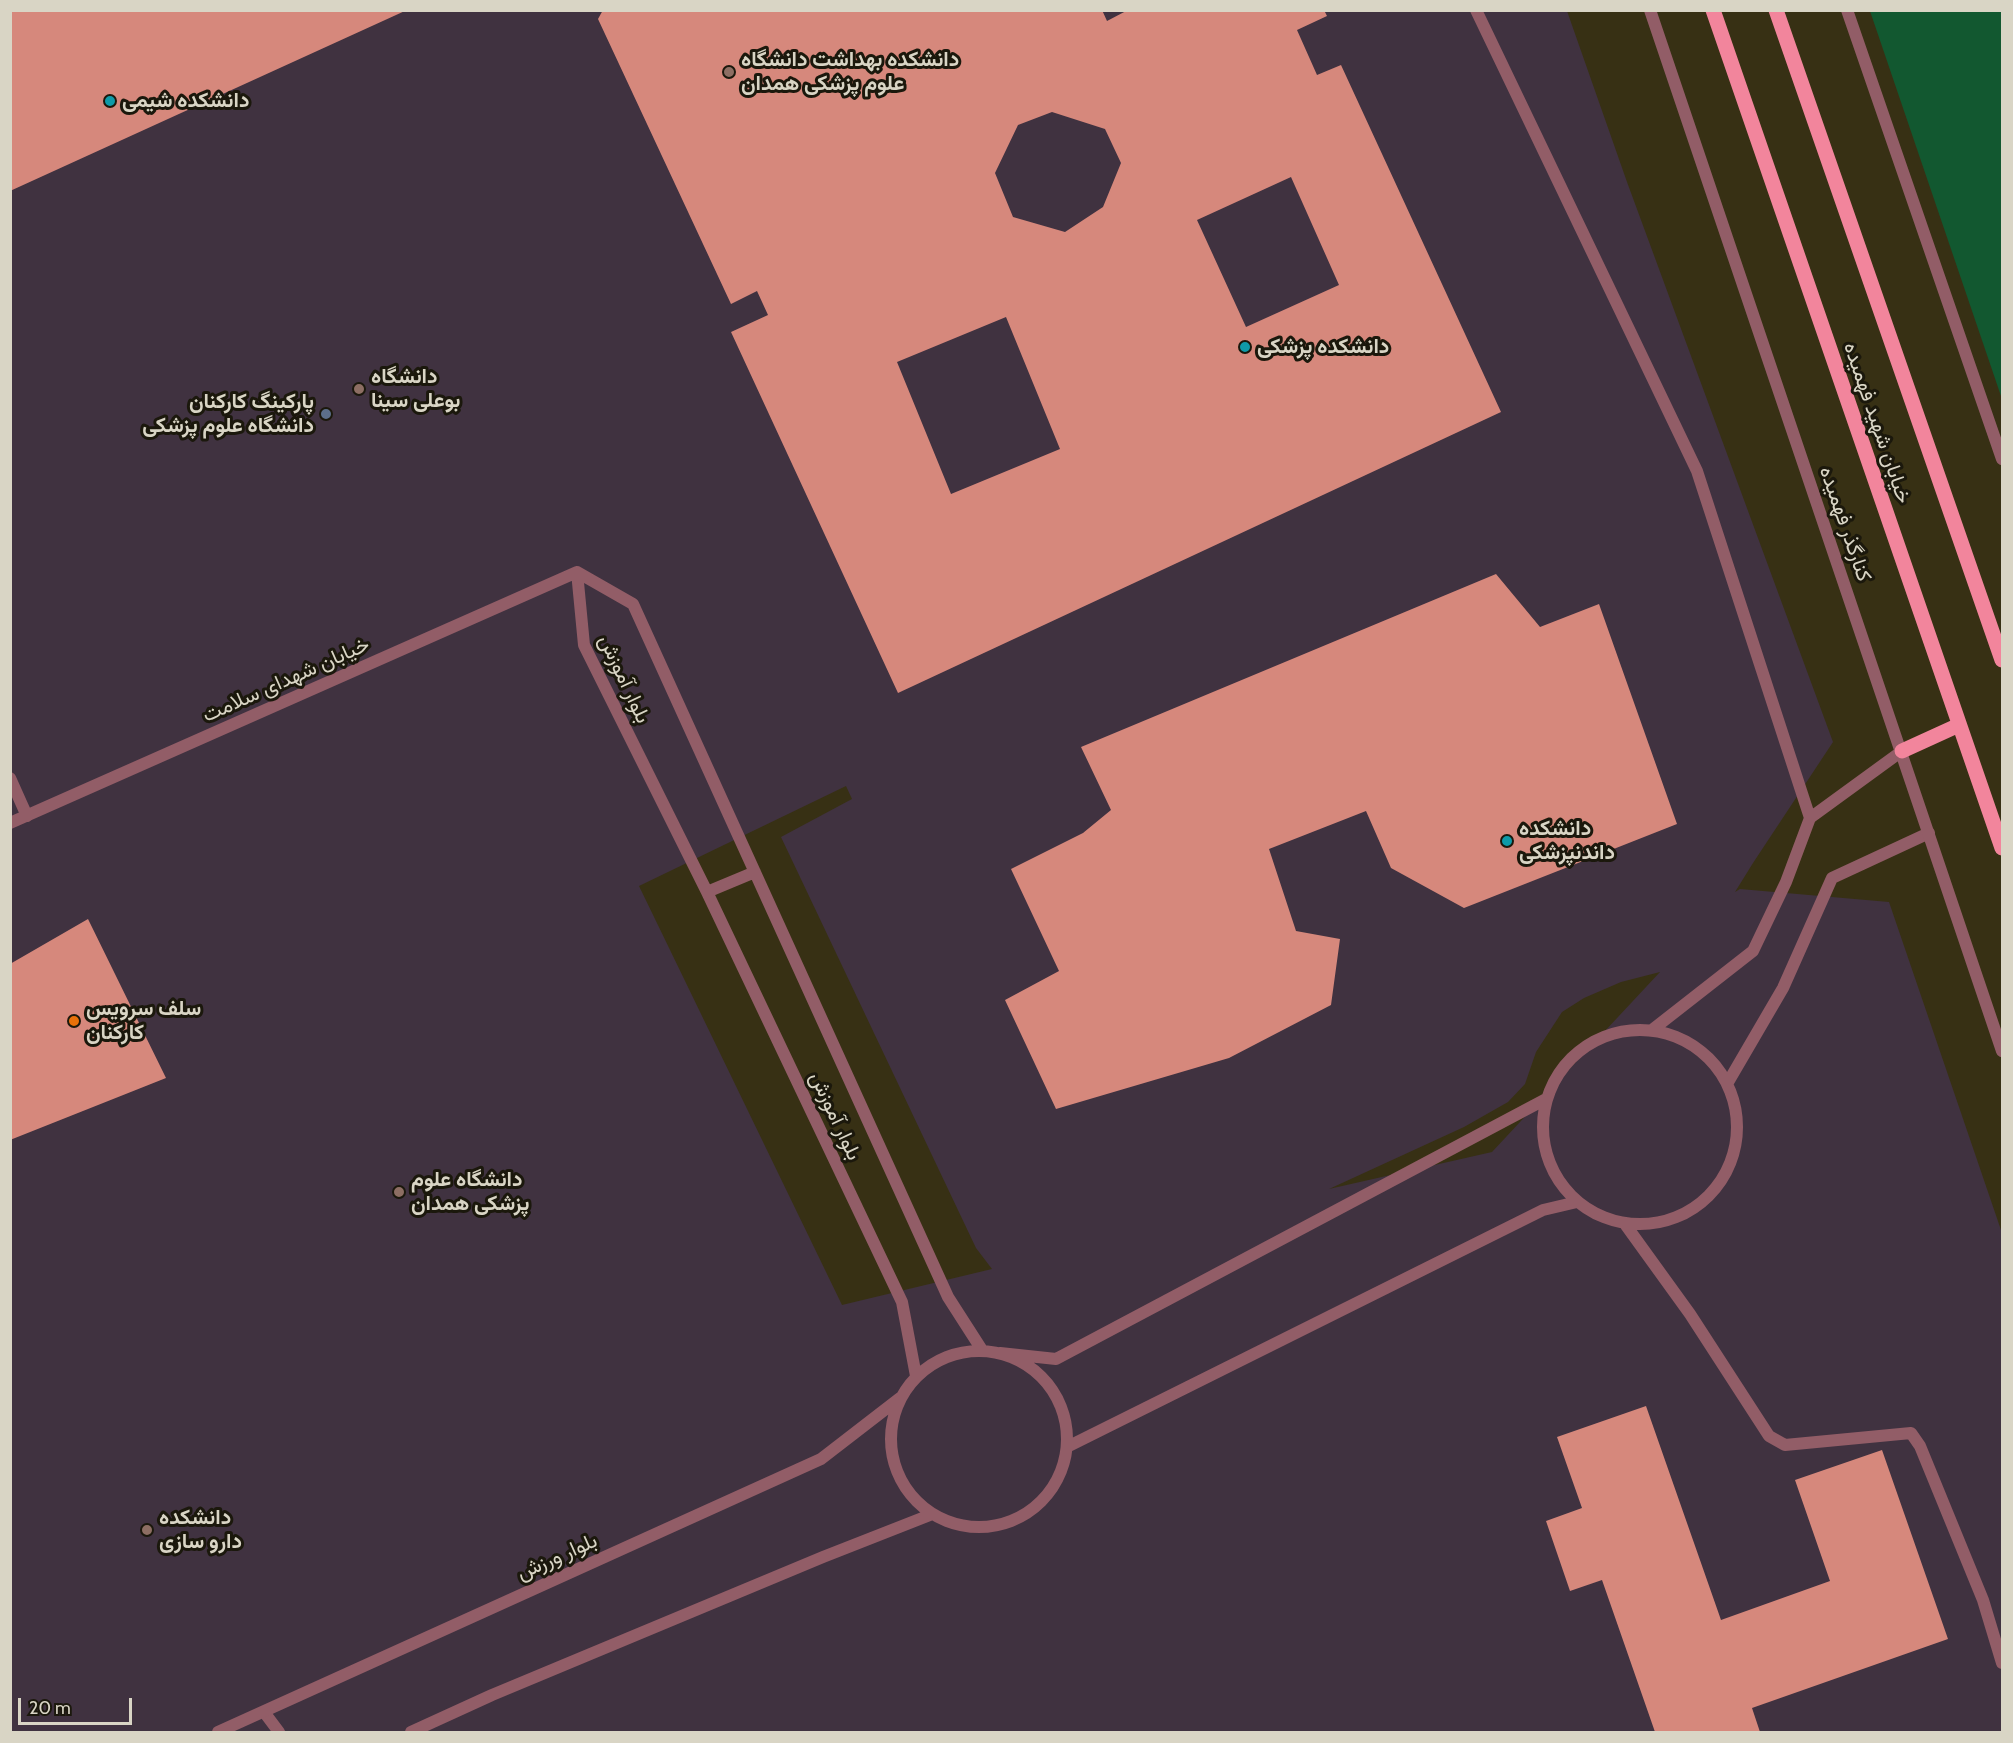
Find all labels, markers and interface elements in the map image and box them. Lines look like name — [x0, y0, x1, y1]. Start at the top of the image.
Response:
place label: دانشکده بهداشت دانشگاه علوم پزشکی همدان — [741, 47, 959, 97]
marker: دانشکده بهداشت دانشگاه علوم پزشکی همدان — [722, 65, 736, 79]
place label: دانشکده شیمی — [122, 88, 249, 114]
marker: دانشکده شیمی — [103, 94, 117, 108]
place label: دانشکده پزشکی — [1257, 334, 1389, 360]
street label: خیابان شهید فهمیده — [1838, 339, 1916, 507]
marker: دانشکده پزشکی — [1238, 340, 1252, 354]
place label: دانشگاه بوعلی سینا — [371, 364, 461, 414]
marker: دانشگاه بوعلی سینا — [352, 382, 366, 396]
place label: پارکینگ کارکنان دانشگاه علوم پزشکی — [142, 389, 314, 439]
marker: پارکینگ کارکنان دانشگاه علوم پزشکی — [319, 407, 333, 421]
street label: کنارگذر فهمیده — [1814, 463, 1876, 585]
street label: بلوار آموزش — [593, 631, 655, 727]
street label: خیابان شهدای سلامت — [199, 632, 373, 728]
place label: دانشکده داندنپزشکی — [1519, 816, 1615, 866]
marker: دانشکده داندنپزشکی — [1500, 834, 1514, 848]
place label: سلف سرویس کارکنان — [86, 996, 201, 1046]
marker: سلف سرویس کارکنان — [67, 1014, 81, 1028]
street label: بلوار آموزش — [804, 1068, 866, 1164]
place label: دانشگاه علوم پزشکی همدان — [411, 1167, 529, 1217]
marker: دانشگاه علوم پزشکی همدان — [392, 1185, 406, 1199]
place label: دانشکده دارو سازی — [159, 1505, 242, 1555]
marker: دانشکده دارو سازی — [140, 1523, 154, 1537]
street label: بلوار ورزش — [513, 1528, 601, 1586]
scale bar — [21, 1686, 135, 1724]
text: 20 m — [29, 1697, 71, 1719]

